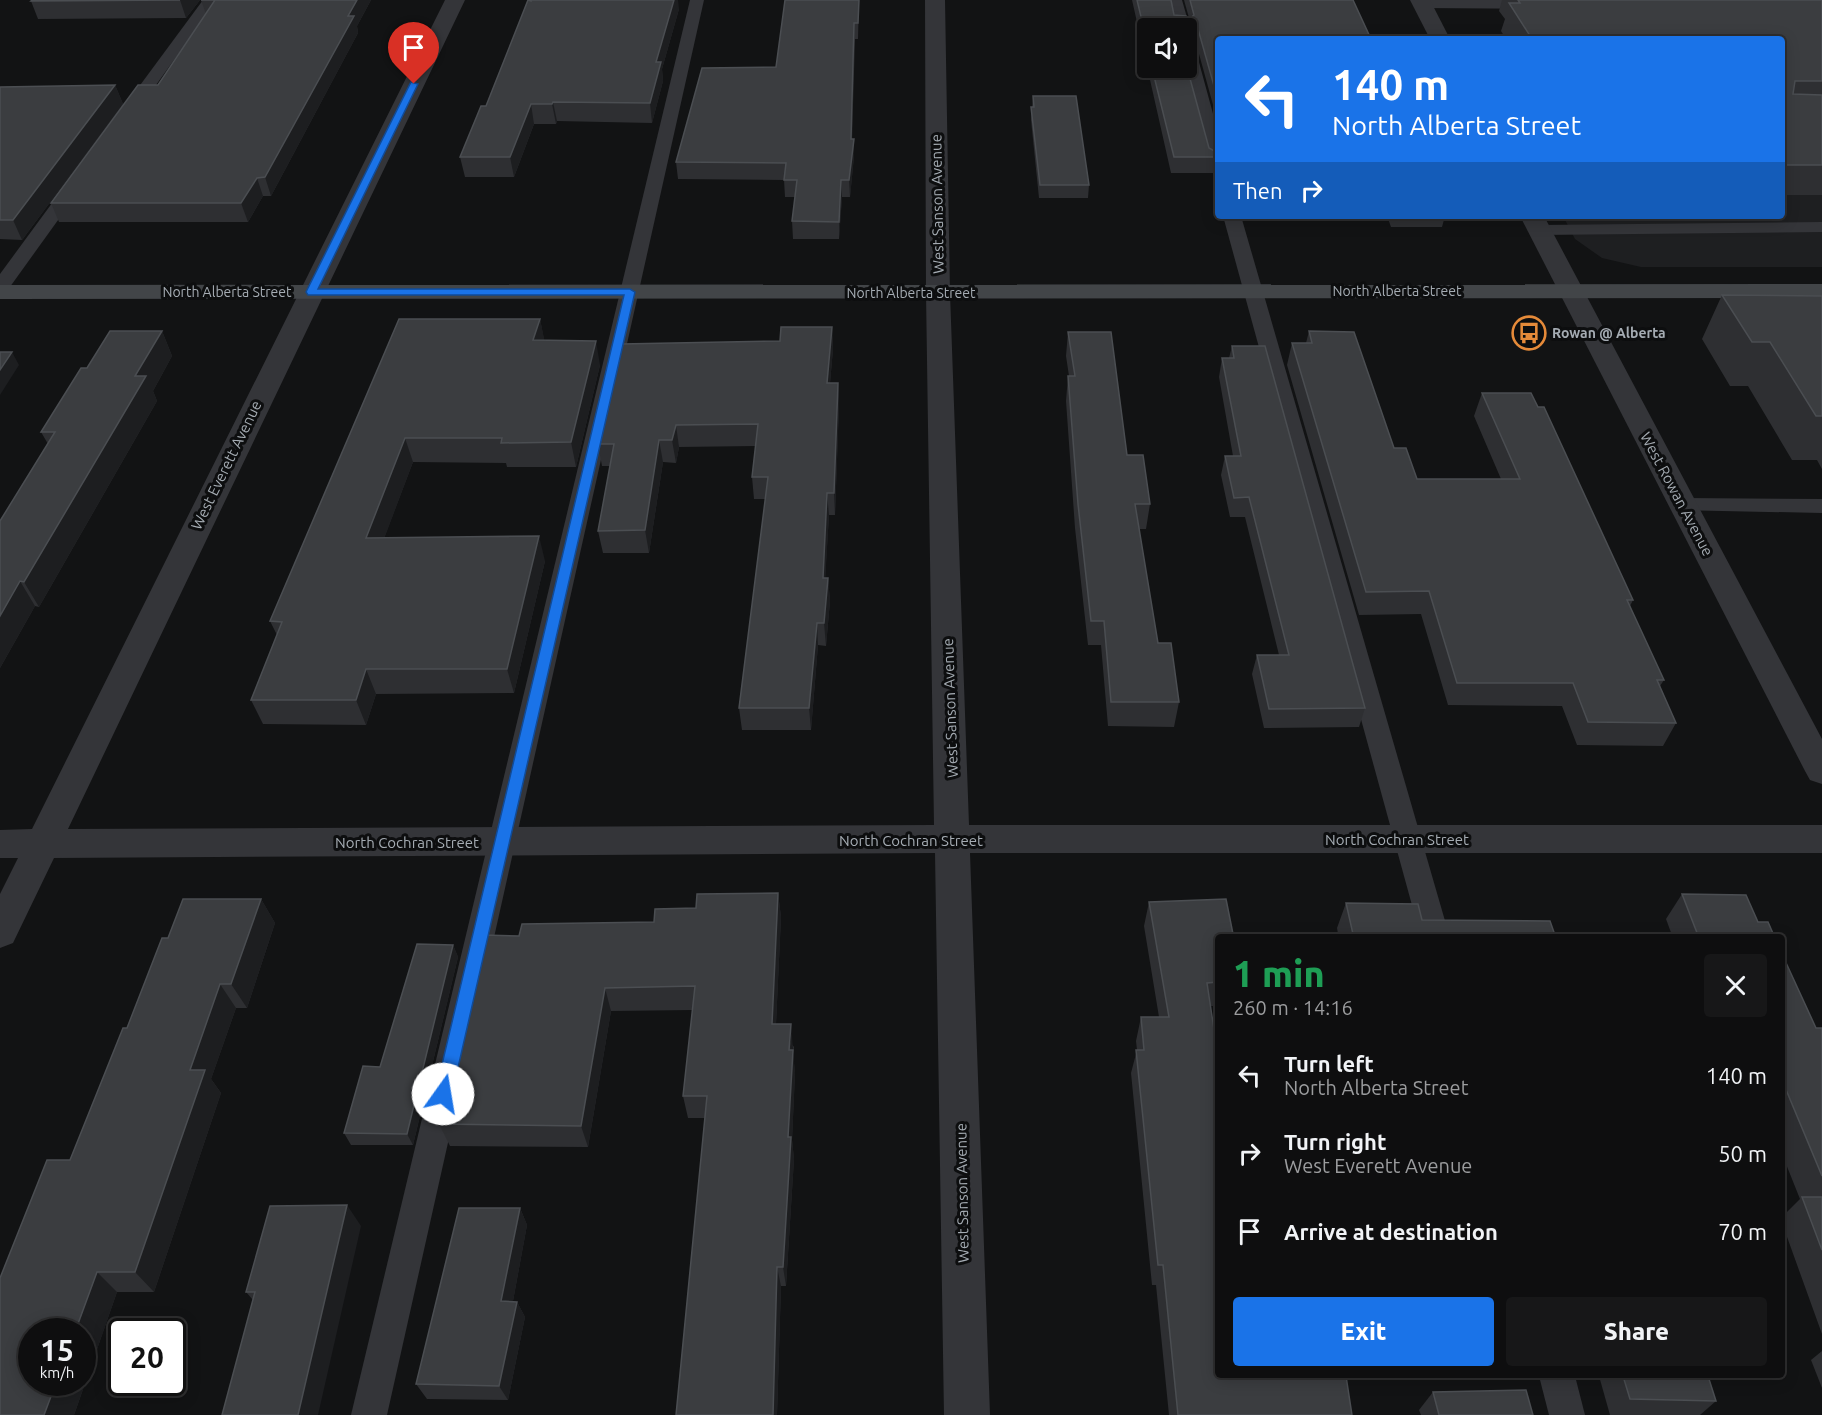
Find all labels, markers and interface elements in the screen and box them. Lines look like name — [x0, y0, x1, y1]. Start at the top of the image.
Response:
map controls — [1137, 18, 1197, 78]
button: sound — [1137, 18, 1197, 78]
pin — [388, 22, 439, 84]
icon: arrive — [397, 31, 430, 64]
icon: left — [1233, 60, 1311, 138]
text: 140 m — [1332, 61, 1449, 108]
text: North Alberta Street — [1332, 110, 1581, 140]
street label: West Sanson Avenue — [927, 134, 947, 274]
icon: right — [1295, 174, 1328, 207]
text: Then — [1233, 178, 1283, 203]
street label: North Alberta Street — [1332, 283, 1462, 299]
street label: North Alberta Street — [162, 284, 292, 300]
street label: North Alberta Street — [846, 285, 976, 301]
bus stop icon: Rowan @ Alberta — [1511, 315, 1547, 351]
place label: Rowan @ Alberta — [1552, 325, 1666, 341]
street label: West Everett Avenue — [187, 398, 265, 532]
street label: West Rowan Avenue — [1637, 429, 1717, 559]
street label: West Sanson Avenue — [939, 638, 961, 778]
street label: North Cochran Street — [1325, 831, 1469, 848]
street label: North Cochran Street — [839, 832, 983, 849]
street label: North Cochran Street — [335, 834, 479, 851]
text: 1 min — [1233, 953, 1325, 994]
button: close — [1704, 954, 1767, 1017]
text: 260 m · 14:16 — [1233, 996, 1353, 1019]
text: Turn left — [1284, 1051, 1374, 1076]
icon: left — [1233, 1059, 1266, 1092]
position arrow — [411, 1062, 475, 1126]
text: 140 m — [1706, 1063, 1767, 1088]
text: North Alberta Street — [1284, 1076, 1469, 1099]
street label: West Sanson Avenue — [952, 1123, 972, 1263]
text: Turn right — [1284, 1129, 1386, 1154]
icon: right — [1233, 1137, 1266, 1170]
text: 50 m — [1718, 1141, 1767, 1166]
text: West Everett Avenue — [1284, 1154, 1472, 1177]
icon: arrive — [1233, 1215, 1266, 1248]
text: Arrive at destination — [1284, 1219, 1498, 1244]
text: 70 m — [1718, 1219, 1767, 1244]
button: Exit — [1233, 1297, 1494, 1366]
button: Share — [1506, 1297, 1767, 1366]
speed limit sign: 20 — [108, 1318, 186, 1396]
text: 15 — [40, 1333, 74, 1367]
text: km/h — [40, 1364, 74, 1381]

